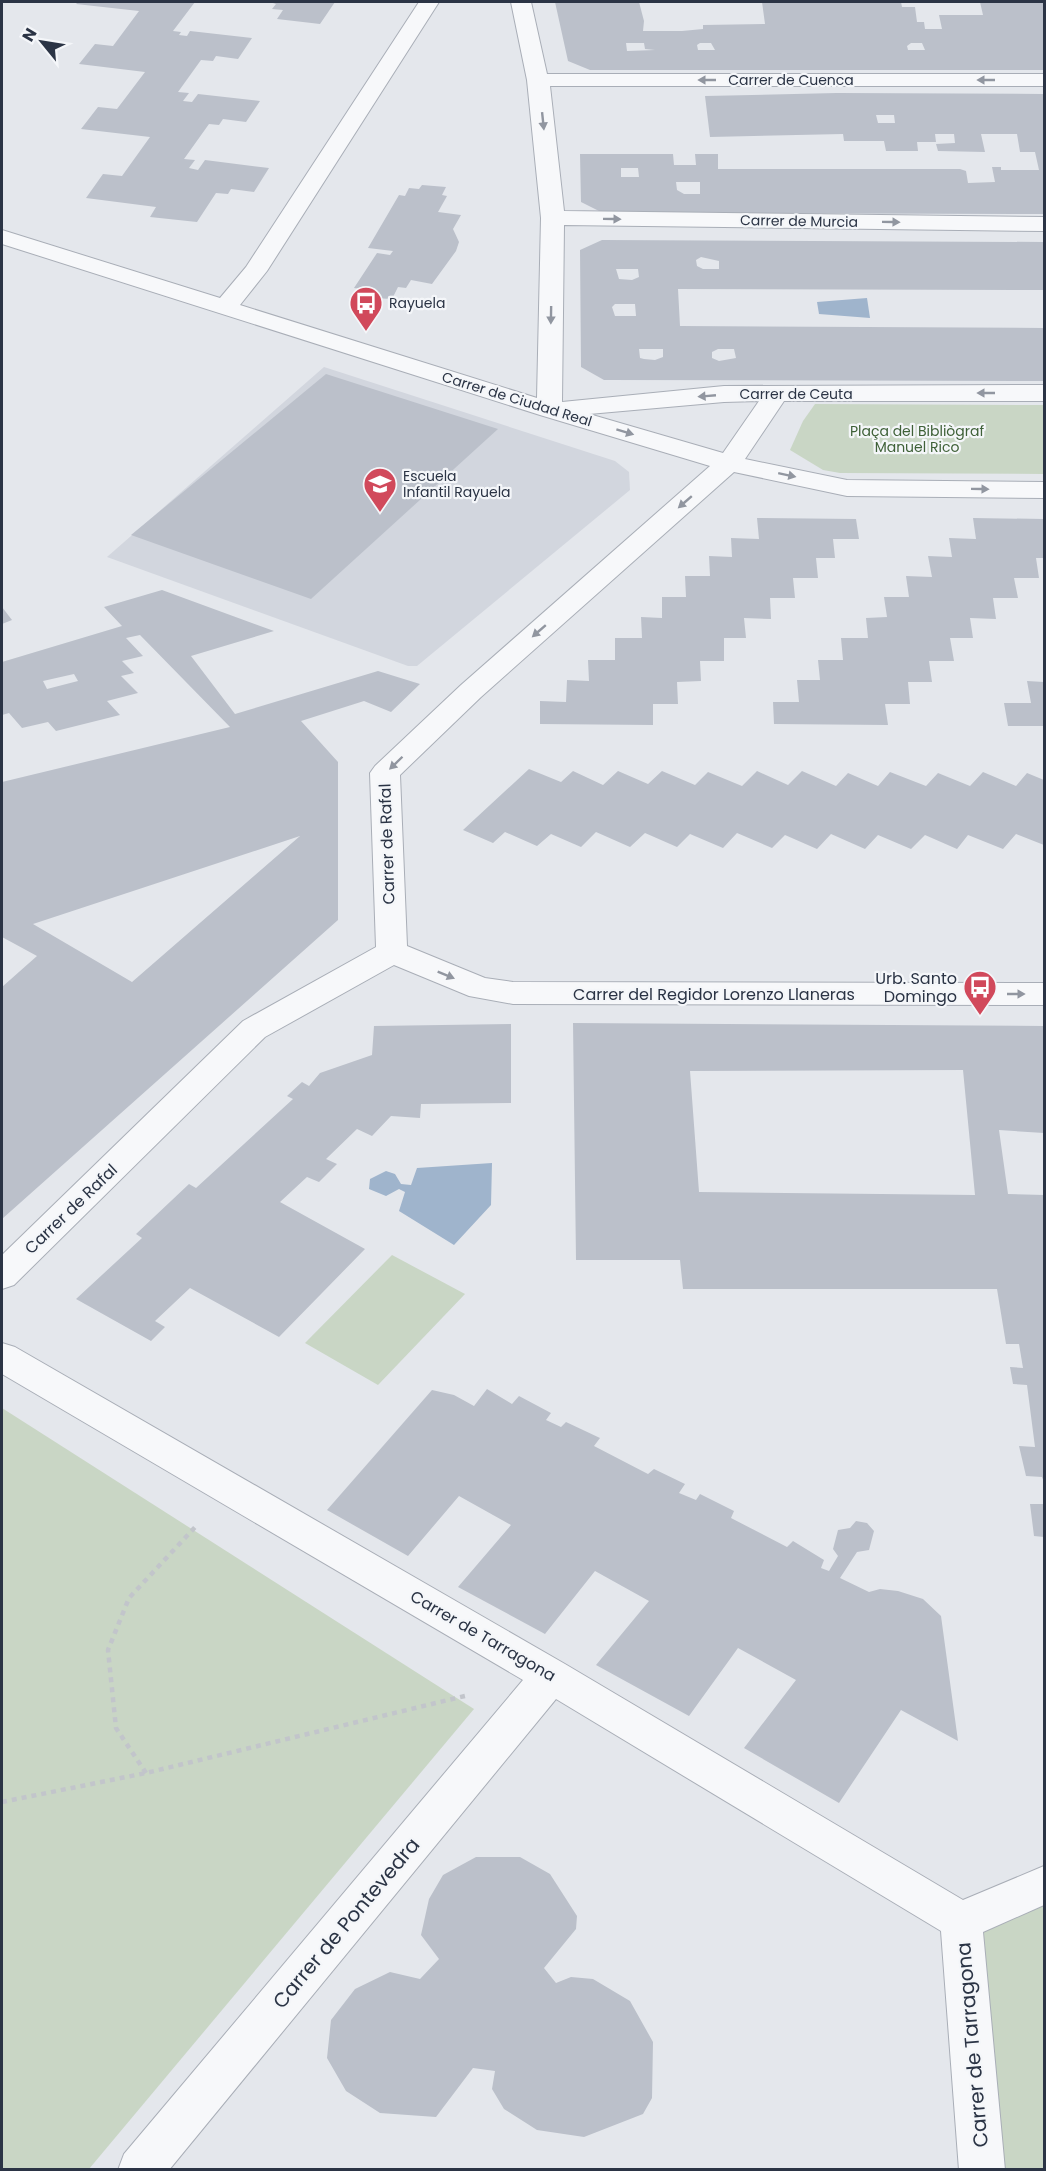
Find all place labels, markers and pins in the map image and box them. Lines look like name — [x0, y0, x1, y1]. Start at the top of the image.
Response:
bus stop icon: Rayuela — [348, 285, 384, 332]
place label: Rayuela — [389, 293, 445, 313]
school or university icon: Escuela Infantil Rayuela — [362, 466, 398, 513]
place label: Escuela Infantil Rayuela — [403, 466, 511, 502]
place label: Urb. Santo Domingo — [875, 967, 957, 1008]
bus stop icon: Urb. Santo Domingo — [962, 969, 998, 1016]

